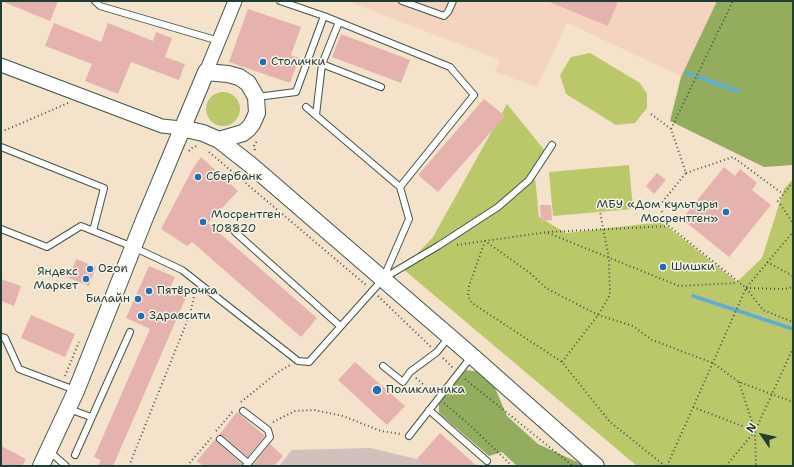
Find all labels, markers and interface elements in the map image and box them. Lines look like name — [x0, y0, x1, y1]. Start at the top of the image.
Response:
place label: Столички — [271, 55, 325, 69]
marker: Столички — [258, 57, 268, 67]
place label: Сбербанк — [206, 170, 262, 184]
marker: Сбербанк — [193, 172, 203, 182]
place label: МБУ «Дом культуры Мосрентген» — [597, 198, 718, 226]
marker: МБУ «Дом культуры Мосрентген» — [721, 207, 731, 217]
place label: Мосрентген 108820 — [211, 208, 281, 236]
marker: Мосрентген 108820 — [198, 217, 208, 227]
place label: Шишки — [671, 260, 715, 274]
place label: Ozon — [98, 262, 128, 276]
marker: Шишки — [658, 262, 668, 272]
marker: Ozon — [85, 264, 95, 274]
place label: Яндекс Маркет — [33, 265, 78, 293]
marker: Яндекс Маркет — [81, 274, 91, 284]
place label: Пятёрочка — [157, 284, 218, 298]
marker: Пятёрочка — [144, 286, 154, 296]
place label: Билайн — [85, 292, 130, 306]
marker: Билайн — [133, 294, 143, 304]
place label: Здравсити — [149, 309, 211, 323]
marker: Здравсити — [136, 311, 146, 321]
place label: Поликлиника — [386, 383, 465, 397]
marker: Поликлиника — [371, 384, 383, 396]
north arrow — [742, 415, 782, 455]
text: N — [743, 420, 760, 436]

